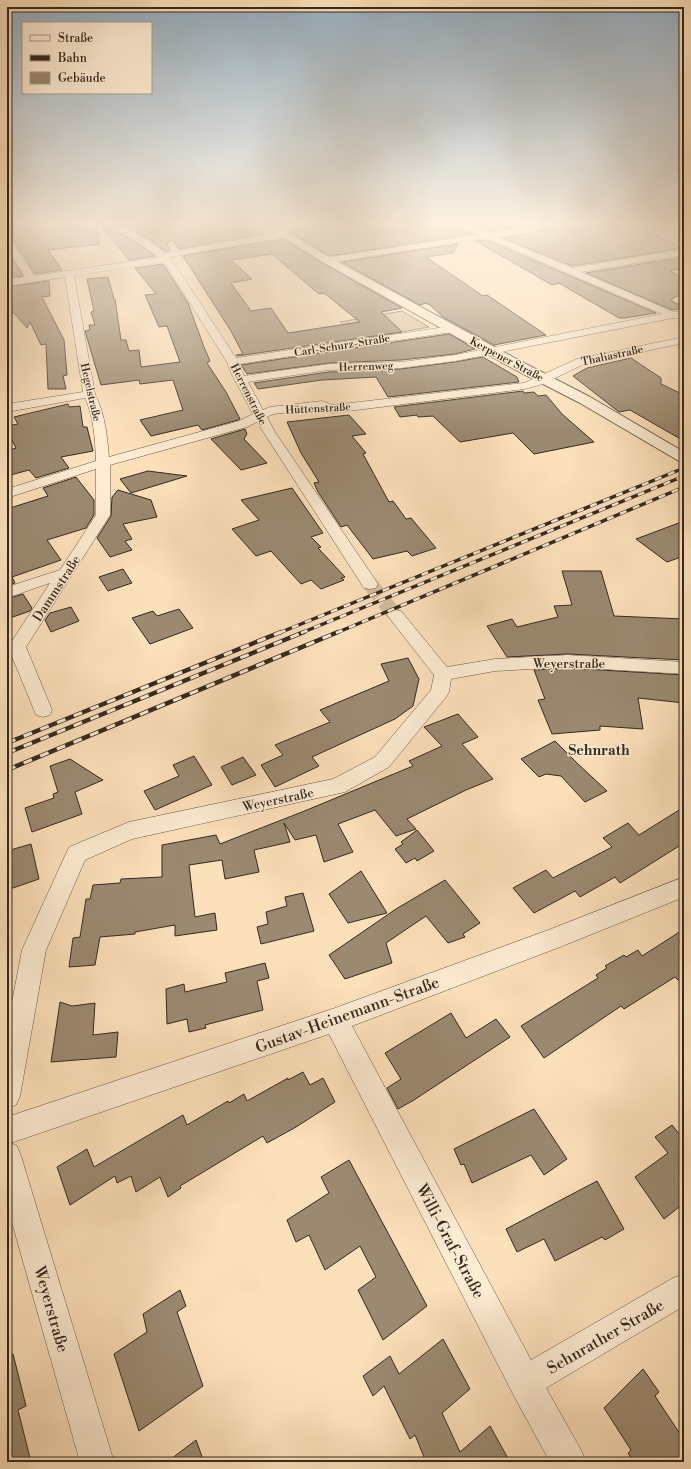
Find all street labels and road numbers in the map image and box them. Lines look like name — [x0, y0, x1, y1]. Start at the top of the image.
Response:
street label: Carl-Schurz-Straße — [293, 331, 392, 360]
street label: Kerpener Straße — [467, 334, 546, 385]
street label: Thaliastraße — [580, 343, 645, 369]
street label: Herrenweg — [338, 359, 394, 375]
street label: Herrenstraße — [227, 361, 270, 428]
street label: Hegelstraße — [77, 362, 104, 423]
street label: Hüttenstraße — [285, 400, 352, 418]
street label: Dammstraße — [29, 552, 84, 625]
street label: Weyerstraße — [532, 656, 606, 672]
street label: Weyerstraße — [240, 785, 316, 816]
street label: Gustav-Heinemann-Straße — [253, 972, 442, 1058]
street label: Willi-Graf-Straße — [411, 1180, 489, 1302]
street label: Weyerstraße — [29, 1263, 73, 1355]
street label: Sehnrather Straße — [543, 1295, 668, 1378]

